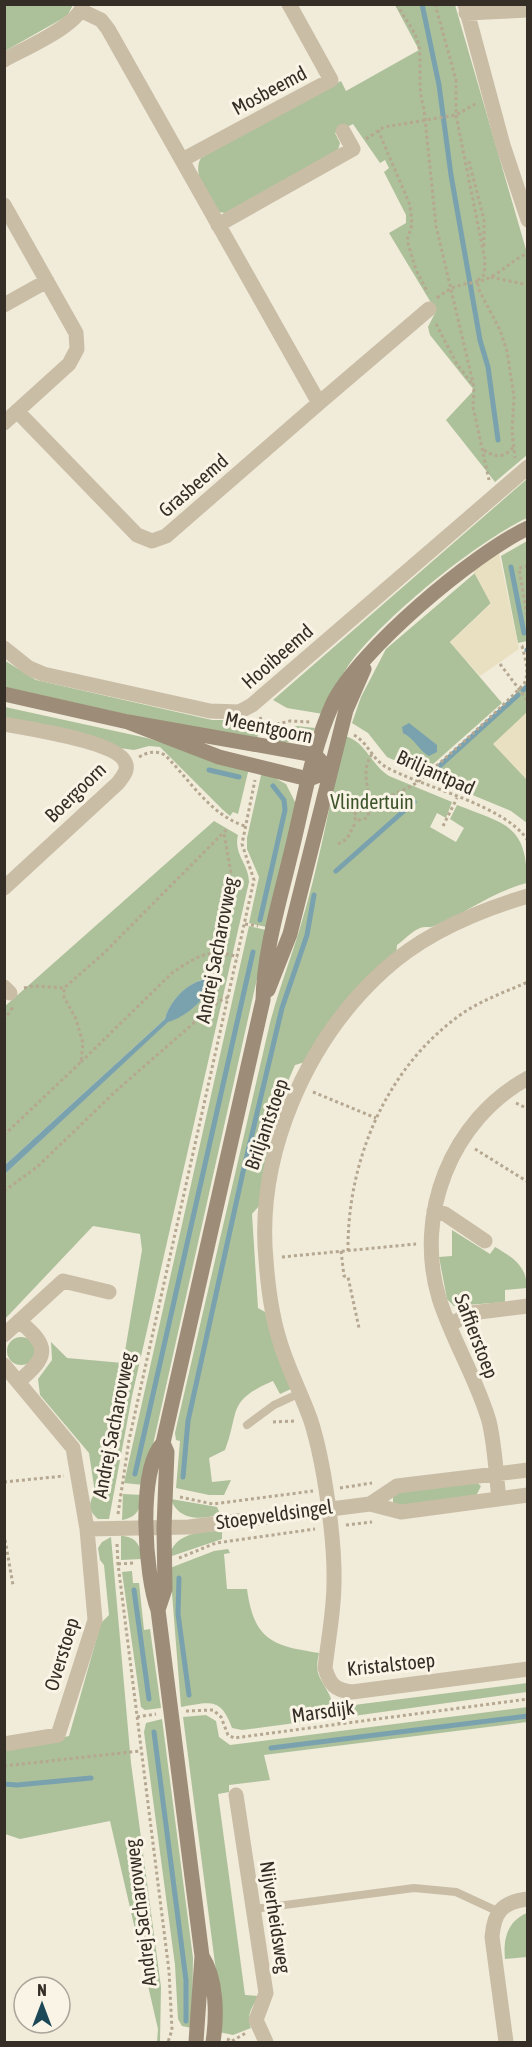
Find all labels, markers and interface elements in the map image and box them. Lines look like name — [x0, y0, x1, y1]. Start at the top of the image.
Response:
street label: Mosbeemd — [228, 61, 310, 119]
street label: Grasbeemd — [154, 449, 232, 521]
street label: Hooibeemd — [237, 619, 317, 693]
street label: Meentgoorn — [223, 706, 315, 748]
street label: Briljantpad — [393, 745, 479, 799]
street label: Boergoorn — [40, 757, 110, 827]
park label: Vlindertuin — [330, 790, 414, 813]
street label: Andrej Sacharovweg — [191, 875, 241, 1025]
street label: Briljantstoep — [240, 1075, 292, 1173]
street label: Saffierstoep — [450, 1290, 504, 1382]
street label: Andrej Sacharovweg — [88, 1350, 138, 1500]
street label: Stoepveldsingel — [214, 1494, 334, 1534]
street label: Overstoep — [39, 1615, 83, 1693]
street label: Kristalstoep — [346, 1648, 436, 1680]
street label: Marsdijk — [290, 1695, 356, 1727]
street label: Andrej Sacharovweg — [120, 1838, 160, 1988]
street label: Nijverheidsweg — [256, 1859, 296, 1975]
north arrow — [12, 1975, 72, 2035]
text: N — [37, 1981, 47, 1999]

